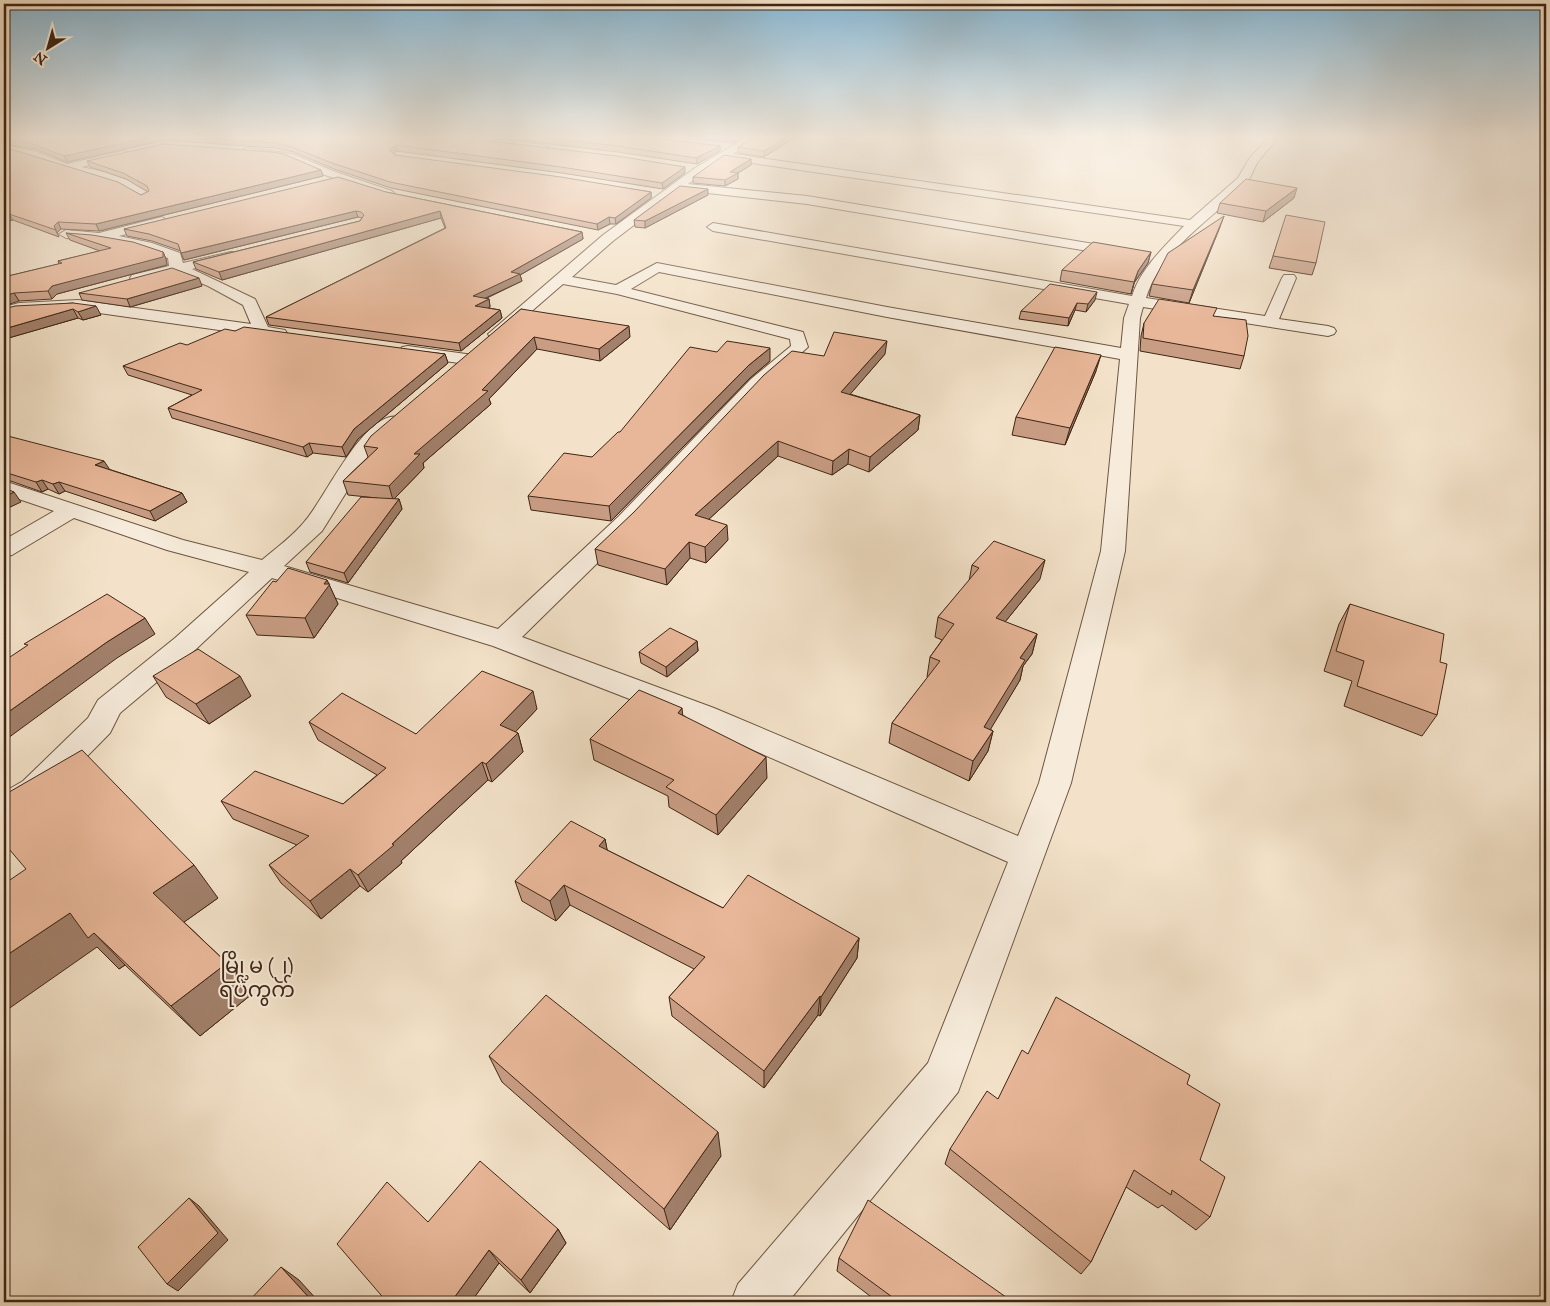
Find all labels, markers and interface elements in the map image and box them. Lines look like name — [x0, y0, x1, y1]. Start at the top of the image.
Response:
north arrow — [22, 22, 72, 72]
text: N — [31, 48, 50, 68]
district label: မြို့မ (၂) ရပ်ကွက် — [219, 950, 295, 1007]

